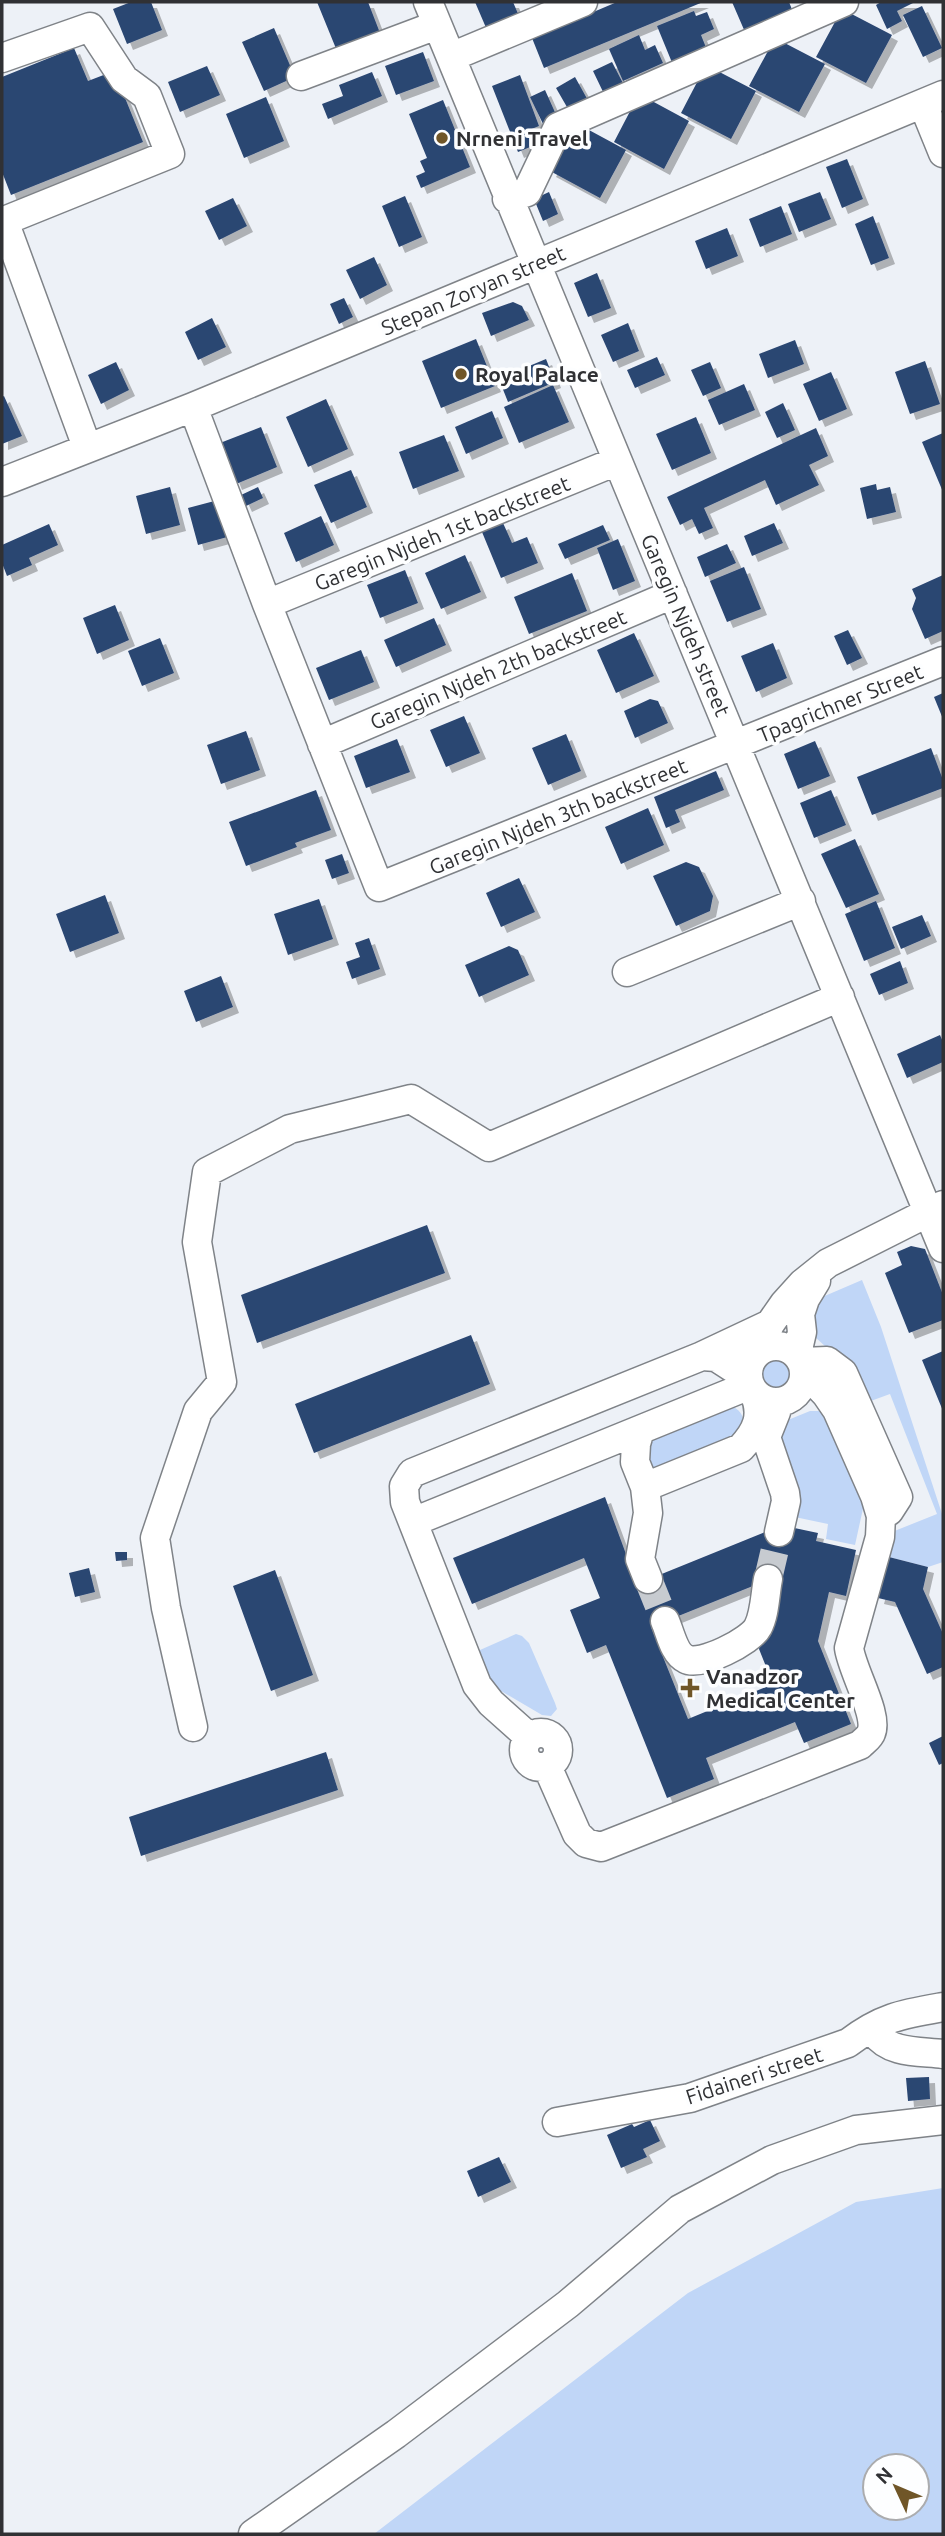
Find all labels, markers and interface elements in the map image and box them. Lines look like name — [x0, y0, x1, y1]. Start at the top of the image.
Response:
place label: Nrneni Travel — [456, 126, 588, 150]
marker: Nrneni Travel — [434, 130, 450, 146]
street label: Stepan Zoryan street — [377, 240, 569, 340]
place label: Royal Palace — [475, 362, 599, 386]
marker: Royal Palace — [453, 366, 469, 382]
street label: Garegin Njdeh 1st backstreet — [311, 471, 573, 595]
street label: Garegin Njdeh street — [637, 530, 735, 720]
street label: Garegin Njdeh 2th backstreet — [366, 604, 630, 734]
street label: Tpagrichner Street — [754, 659, 926, 747]
street label: Garegin Njdeh 3th backstreet — [426, 753, 690, 879]
place label: Vanadzor Medical Center — [706, 1664, 855, 1712]
marker: Vanadzor Medical Center — [680, 1678, 700, 1698]
street label: Fidaineri street — [683, 2042, 825, 2108]
north arrow — [861, 2452, 931, 2522]
text: N — [871, 2462, 897, 2488]

